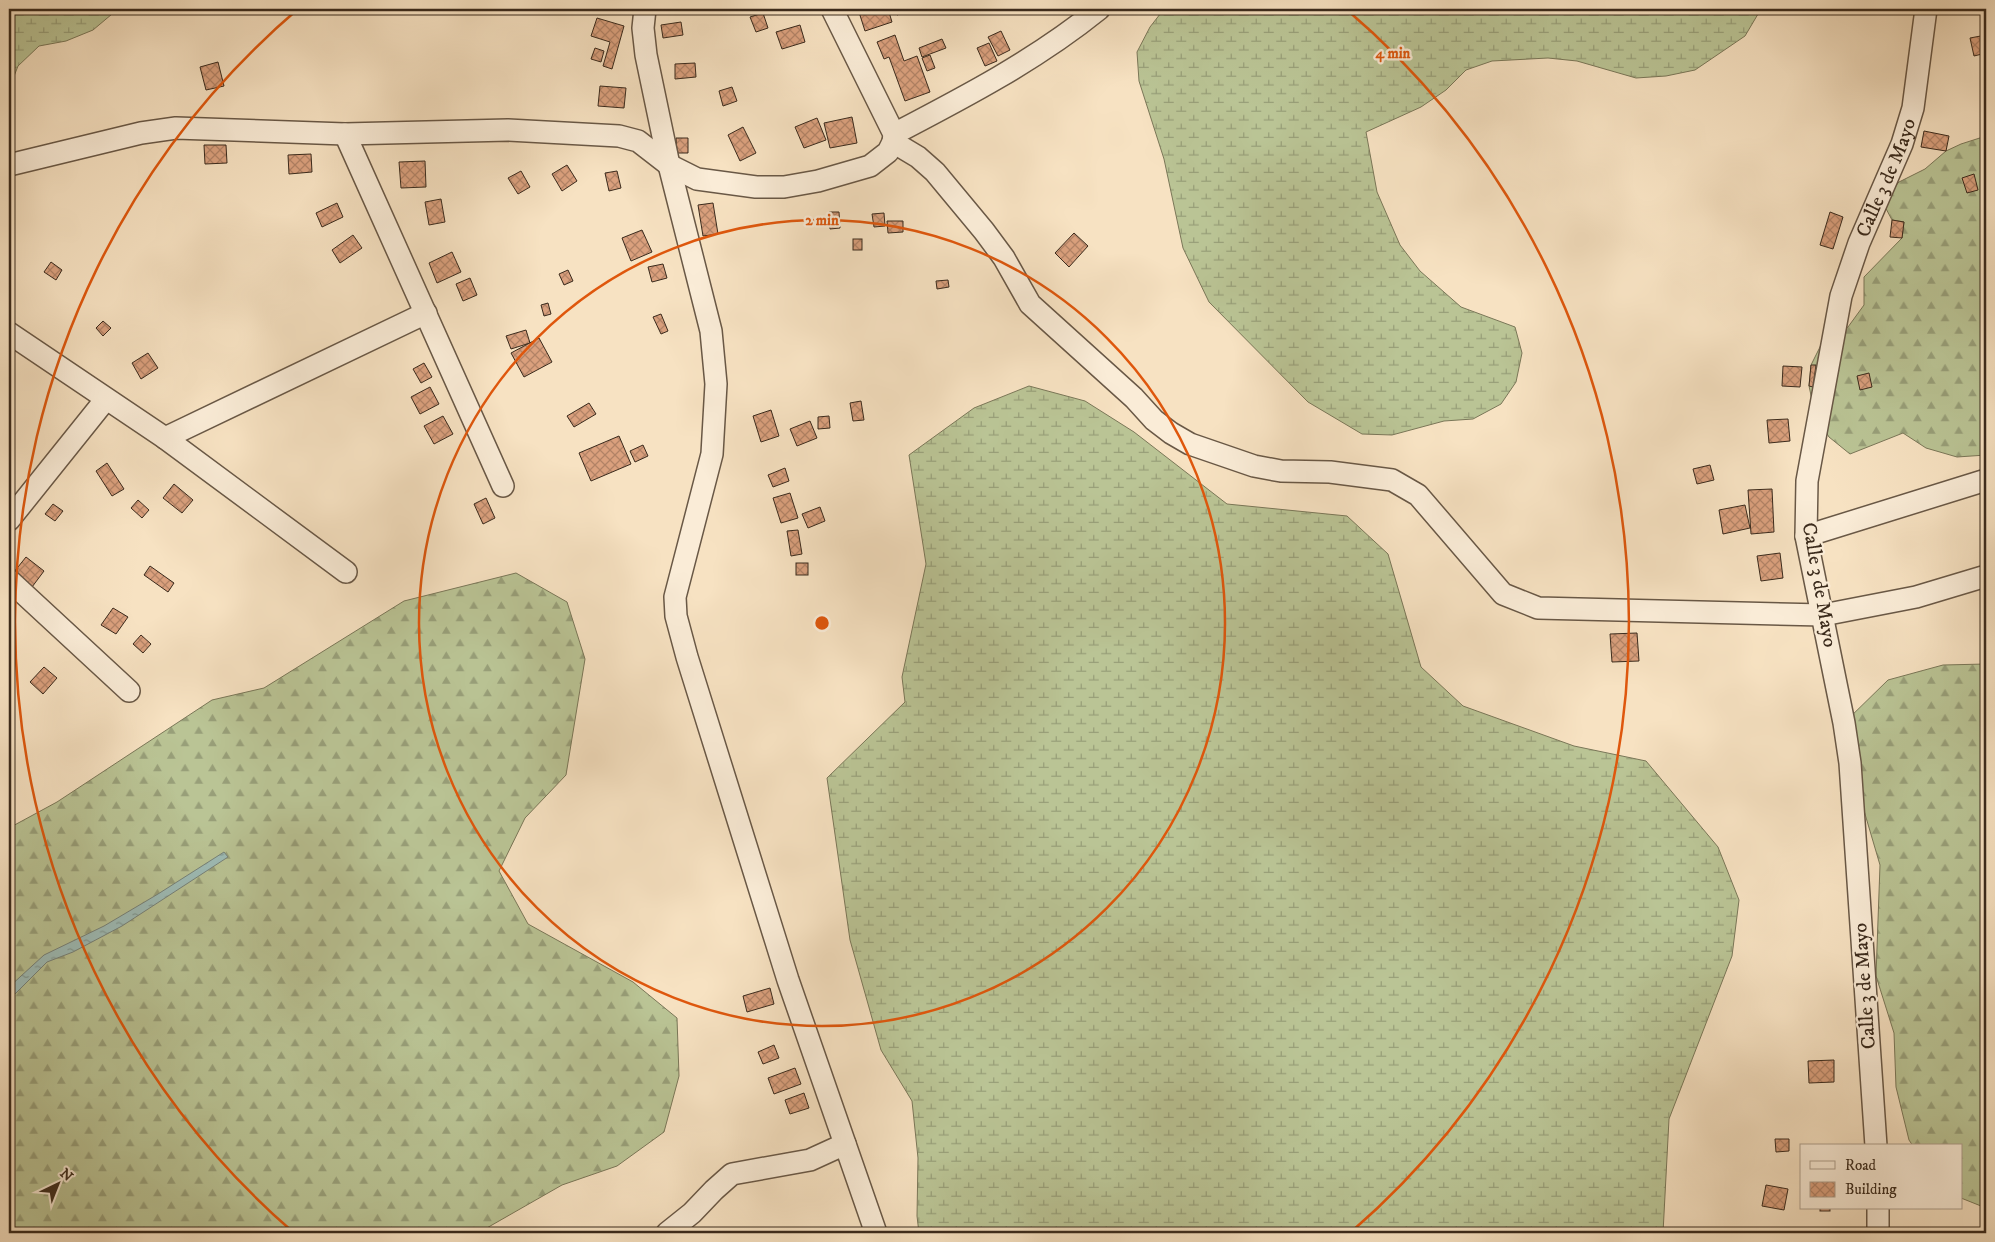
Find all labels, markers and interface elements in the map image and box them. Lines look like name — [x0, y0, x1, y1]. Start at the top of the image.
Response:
text: 4 min — [1375, 44, 1411, 63]
street label: Calle 3 de Mayo — [1851, 115, 1922, 241]
text: 2 min — [805, 211, 839, 230]
street label: Calle 3 de Mayo — [1796, 521, 1842, 649]
centre of rings — [813, 614, 831, 632]
street label: Calle 3 de Mayo — [1848, 922, 1882, 1050]
legend — [1800, 1144, 1962, 1210]
text: Road — [1845, 1156, 1877, 1175]
north arrow — [32, 1160, 82, 1210]
text: N — [56, 1165, 77, 1186]
text: Building — [1845, 1180, 1897, 1199]

